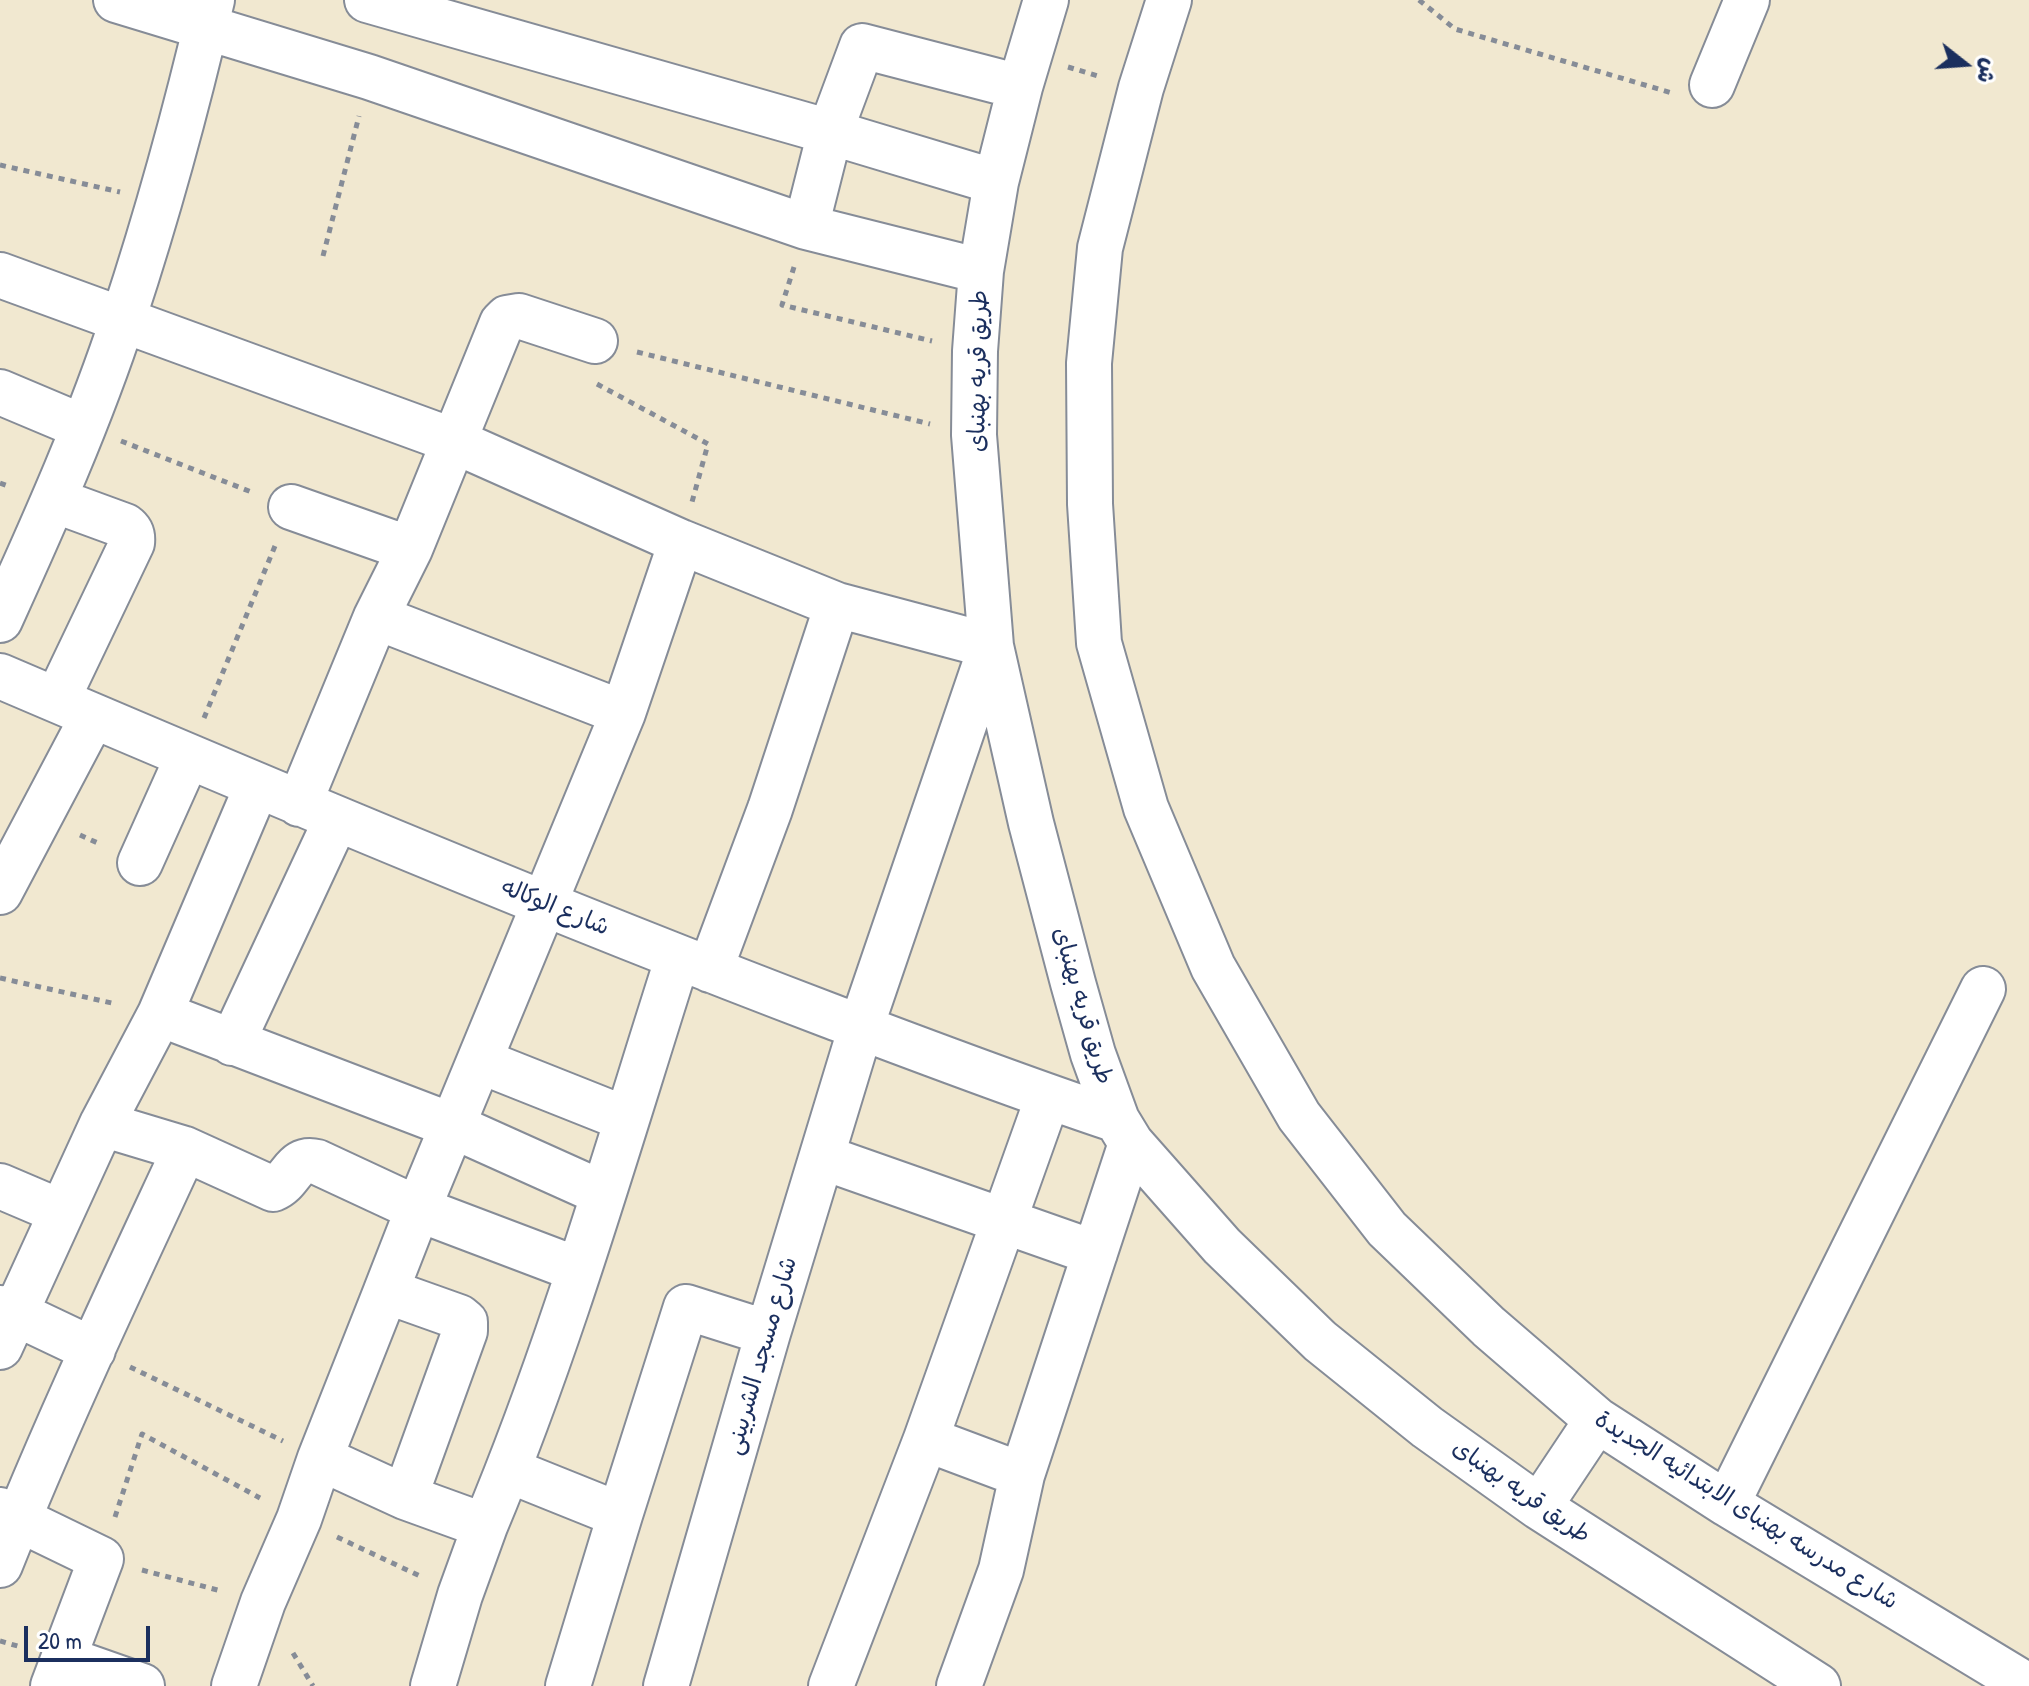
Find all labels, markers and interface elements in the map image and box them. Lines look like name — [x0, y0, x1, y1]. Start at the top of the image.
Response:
north arrow — [1925, 24, 2005, 104]
text: ش — [1970, 55, 2006, 87]
street label: طريق قريه بهنباى — [963, 290, 995, 452]
street label: شارع الوكاله — [497, 873, 613, 943]
street label: طريق قريه بهنباى — [1046, 924, 1118, 1088]
street label: شارع مسجد الشربينى — [720, 1254, 804, 1458]
street label: شارع مدرسه بهنباى الابتدائيه الجديدة — [1589, 1405, 1903, 1617]
street label: طريق قريه بهنباى — [1446, 1434, 1596, 1550]
scale bar — [28, 1610, 154, 1660]
text: 20 m — [38, 1624, 82, 1656]

